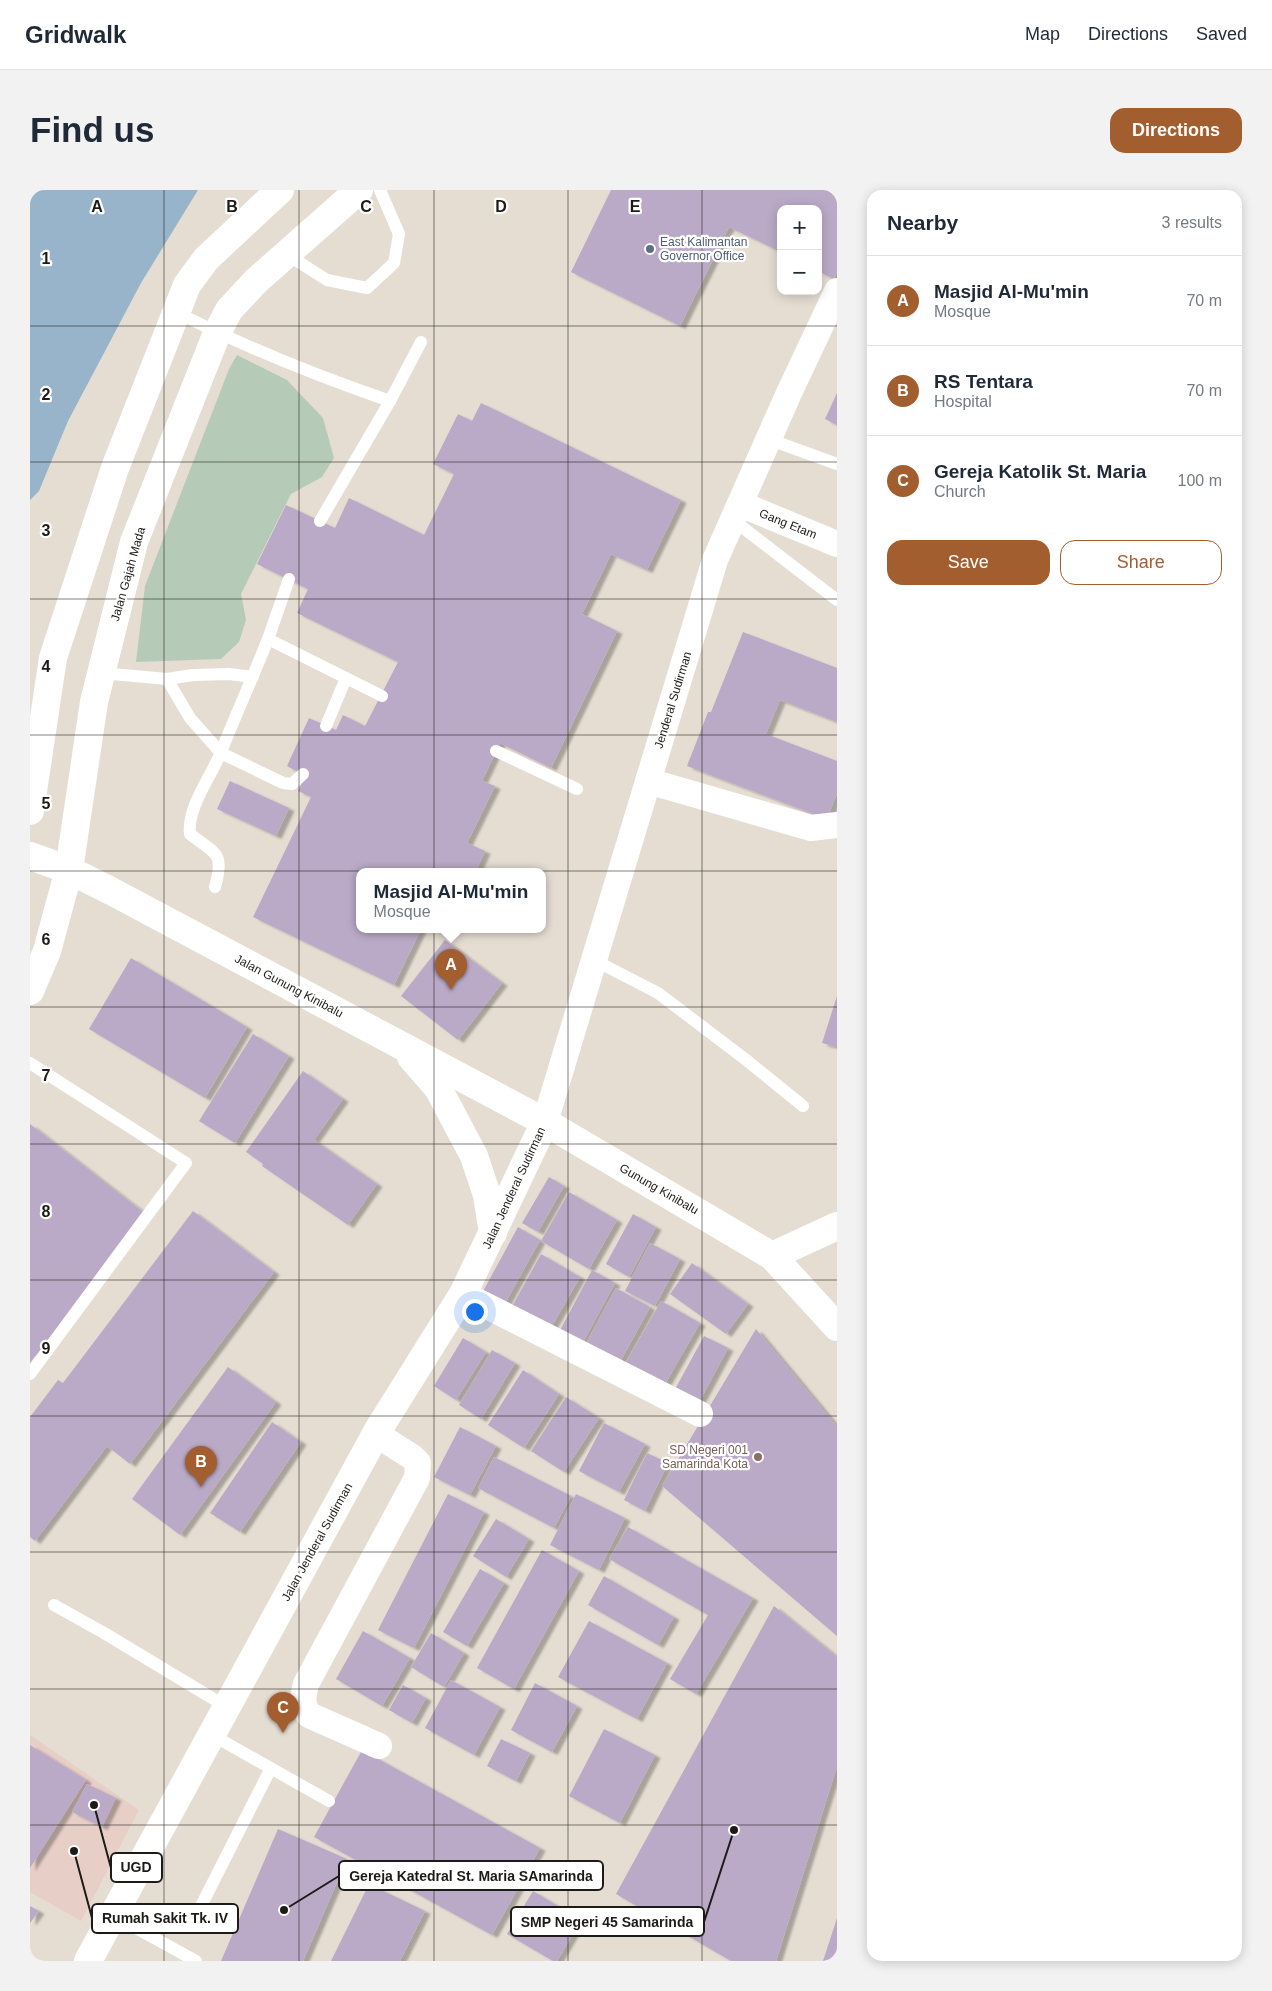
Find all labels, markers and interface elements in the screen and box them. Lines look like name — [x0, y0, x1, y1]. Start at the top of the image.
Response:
text: Gridwalk — [25, 21, 126, 48]
text: Map — [1025, 24, 1060, 44]
text: Directions — [1088, 24, 1168, 44]
text: Saved — [1196, 24, 1247, 44]
button: Directions — [1110, 108, 1242, 153]
text: Find us — [30, 110, 154, 149]
text: A — [91, 198, 103, 215]
text: B — [226, 198, 238, 215]
text: C — [360, 198, 372, 215]
text: D — [495, 198, 507, 215]
text: E — [630, 198, 641, 215]
map controls — [777, 205, 822, 295]
button: + — [777, 205, 822, 250]
text: Nearby — [887, 211, 958, 234]
text: 3 results — [1162, 214, 1222, 231]
place label: East Kalimantan Governor Office — [660, 235, 747, 263]
marker: East Kalimantan Governor Office — [644, 243, 656, 255]
text: 1 — [42, 250, 51, 267]
button: − — [777, 250, 822, 295]
text: Masjid Al-Mu'min — [934, 281, 1089, 302]
text: A — [897, 292, 909, 309]
text: 70 m — [1186, 292, 1222, 309]
text: Mosque — [934, 303, 991, 320]
text: RS Tentara — [934, 371, 1033, 392]
text: B — [897, 382, 909, 399]
text: 70 m — [1186, 382, 1222, 399]
text: 2 — [42, 386, 51, 403]
text: Hospital — [934, 393, 992, 410]
text: Gereja Katolik St. Maria — [934, 461, 1146, 482]
text: C — [897, 472, 909, 489]
text: 100 m — [1178, 472, 1222, 489]
text: Church — [934, 483, 986, 500]
street label: Gang Etam — [757, 506, 819, 542]
text: 3 — [42, 522, 51, 539]
street label: Jalan Gajah Mada — [108, 525, 148, 623]
button: Save — [887, 540, 1050, 585]
button: Share — [1060, 540, 1222, 585]
street label: Jenderal Sudirman — [652, 650, 694, 750]
text: 4 — [42, 658, 51, 675]
text: 5 — [42, 795, 51, 812]
popup — [356, 868, 546, 933]
text: Masjid Al-Mu'min — [374, 881, 528, 902]
text: Mosque — [374, 903, 431, 920]
text: 6 — [42, 931, 51, 948]
pin: A — [435, 949, 467, 990]
street label: Jalan Gunung Kinibalu — [232, 951, 346, 1021]
text: 7 — [42, 1067, 51, 1084]
street label: Jalan Jenderal Sudirman — [480, 1125, 548, 1251]
street label: Gunung Kinibalu — [617, 1161, 701, 1217]
text: 8 — [42, 1203, 51, 1220]
your location — [462, 1299, 488, 1325]
text: 9 — [42, 1340, 51, 1357]
place label: SD Negeri 001 Samarinda Kota — [662, 1443, 748, 1471]
pin: B — [185, 1446, 217, 1487]
marker: SD Negeri 001 Samarinda Kota — [752, 1451, 764, 1463]
street label: Jalan Jenderal Sudirman — [279, 1481, 355, 1603]
pin: C — [267, 1692, 299, 1733]
callout: UGD — [111, 1853, 162, 1882]
text: UGD — [120, 1859, 152, 1875]
callout: Gereja Katedral St. Maria SAmarinda — [339, 1861, 603, 1890]
text: Gereja Katedral St. Maria SAmarinda — [349, 1868, 593, 1884]
callout: Rumah Sakit Tk. IV — [92, 1904, 238, 1933]
callout: SMP Negeri 45 Samarinda — [511, 1907, 704, 1936]
text: Rumah Sakit Tk. IV — [102, 1910, 229, 1926]
text: SMP Negeri 45 Samarinda — [521, 1914, 693, 1930]

